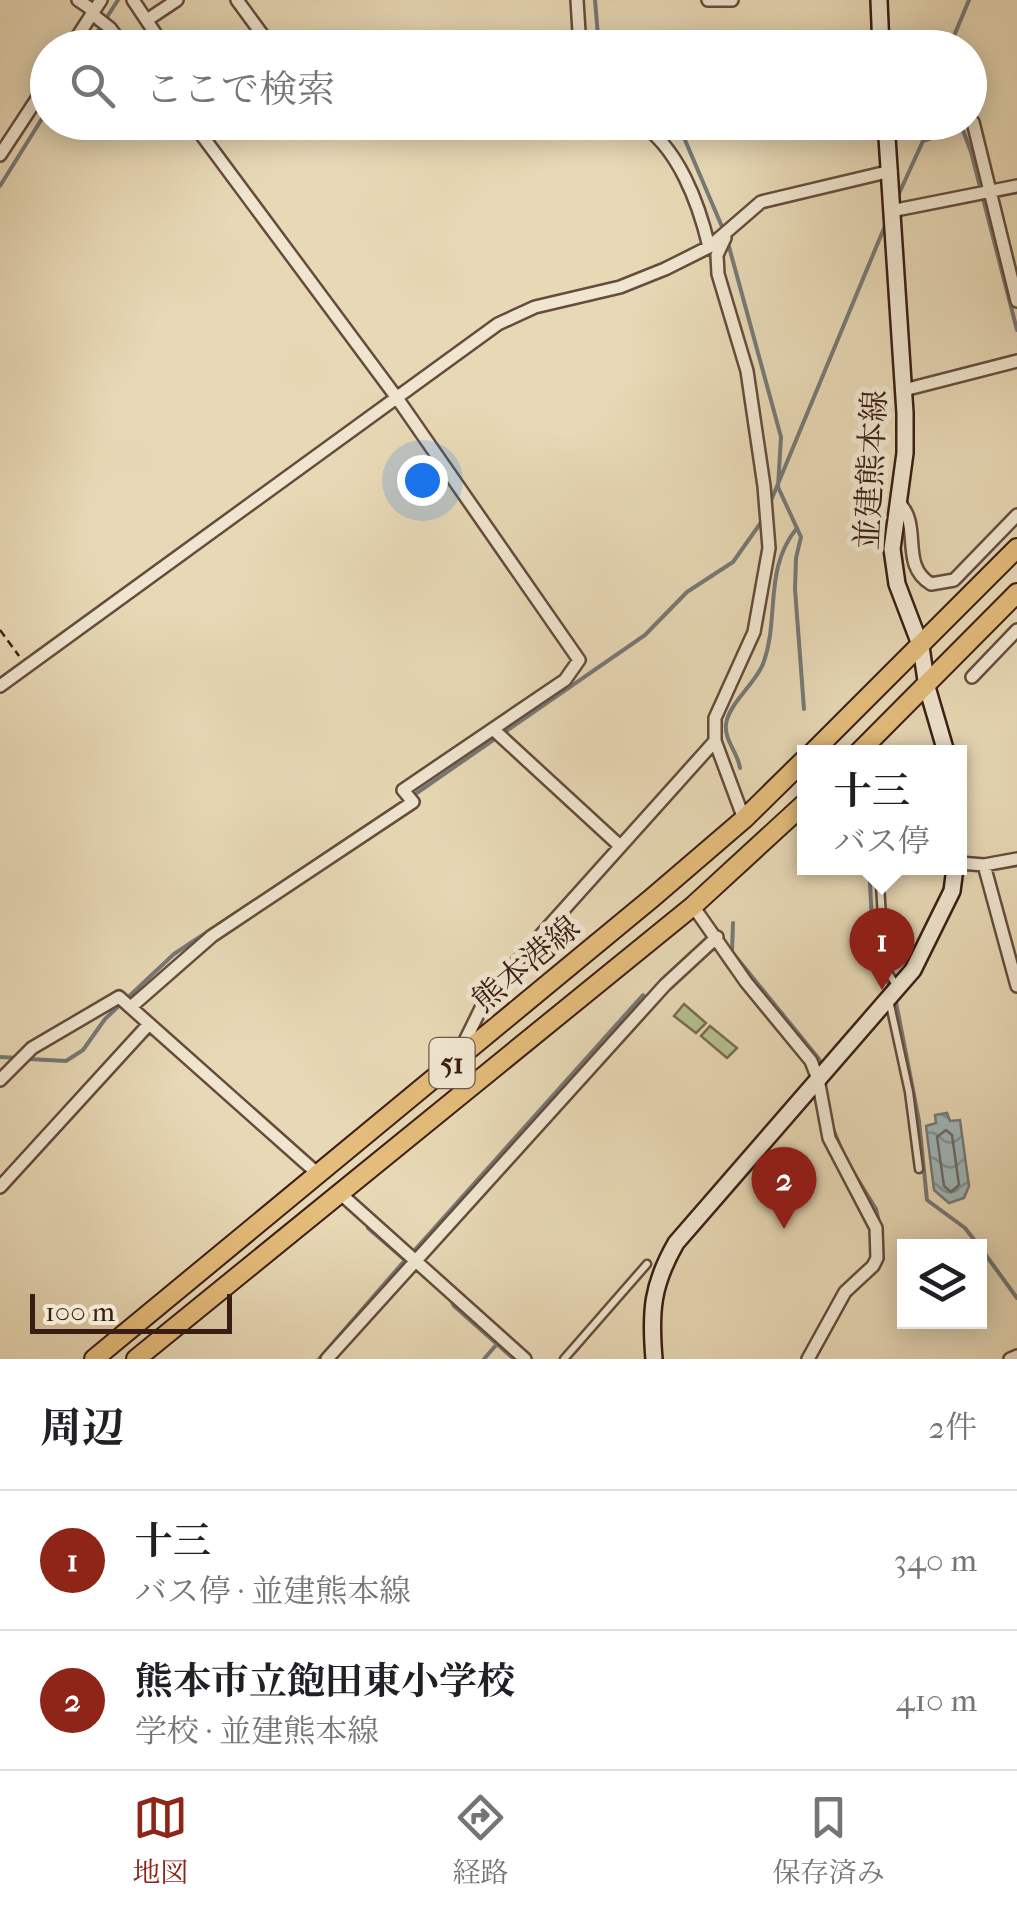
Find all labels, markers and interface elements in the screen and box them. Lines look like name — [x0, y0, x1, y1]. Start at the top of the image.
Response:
search box — [30, 30, 987, 140]
icon: search — [65, 58, 120, 113]
text: ここで検索 — [145, 67, 335, 112]
street label: 並建熊本線 — [848, 389, 894, 551]
your location — [397, 455, 448, 506]
popup — [797, 745, 967, 875]
text: 十三 — [834, 769, 910, 814]
text: バス停 — [834, 823, 930, 860]
pin: 1 — [850, 908, 914, 990]
street label: 熊本港線 — [465, 909, 587, 1019]
road number: 51 — [430, 1038, 474, 1088]
pin: 2 — [752, 1146, 816, 1229]
map controls — [897, 1239, 987, 1329]
button: layers — [897, 1239, 987, 1329]
scale bar — [30, 1289, 232, 1334]
text: 100 m — [45, 1295, 115, 1328]
text: 周辺 — [40, 1404, 124, 1453]
text: 2件 — [929, 1409, 977, 1446]
text: 十三 — [135, 1519, 211, 1564]
text: 1 — [67, 1542, 78, 1579]
text: 340 m — [894, 1542, 977, 1579]
text: バス停 · 並建熊本線 — [135, 1573, 411, 1610]
text: 熊本市立飽田東小学校 — [135, 1659, 515, 1704]
text: 2 — [64, 1682, 81, 1719]
text: 410 m — [896, 1682, 977, 1719]
text: 学校 · 並建熊本線 — [135, 1713, 379, 1750]
tab: 地図 — [132, 1790, 188, 1890]
tab: 経路 — [452, 1790, 509, 1890]
tab: 保存済み — [773, 1790, 885, 1890]

